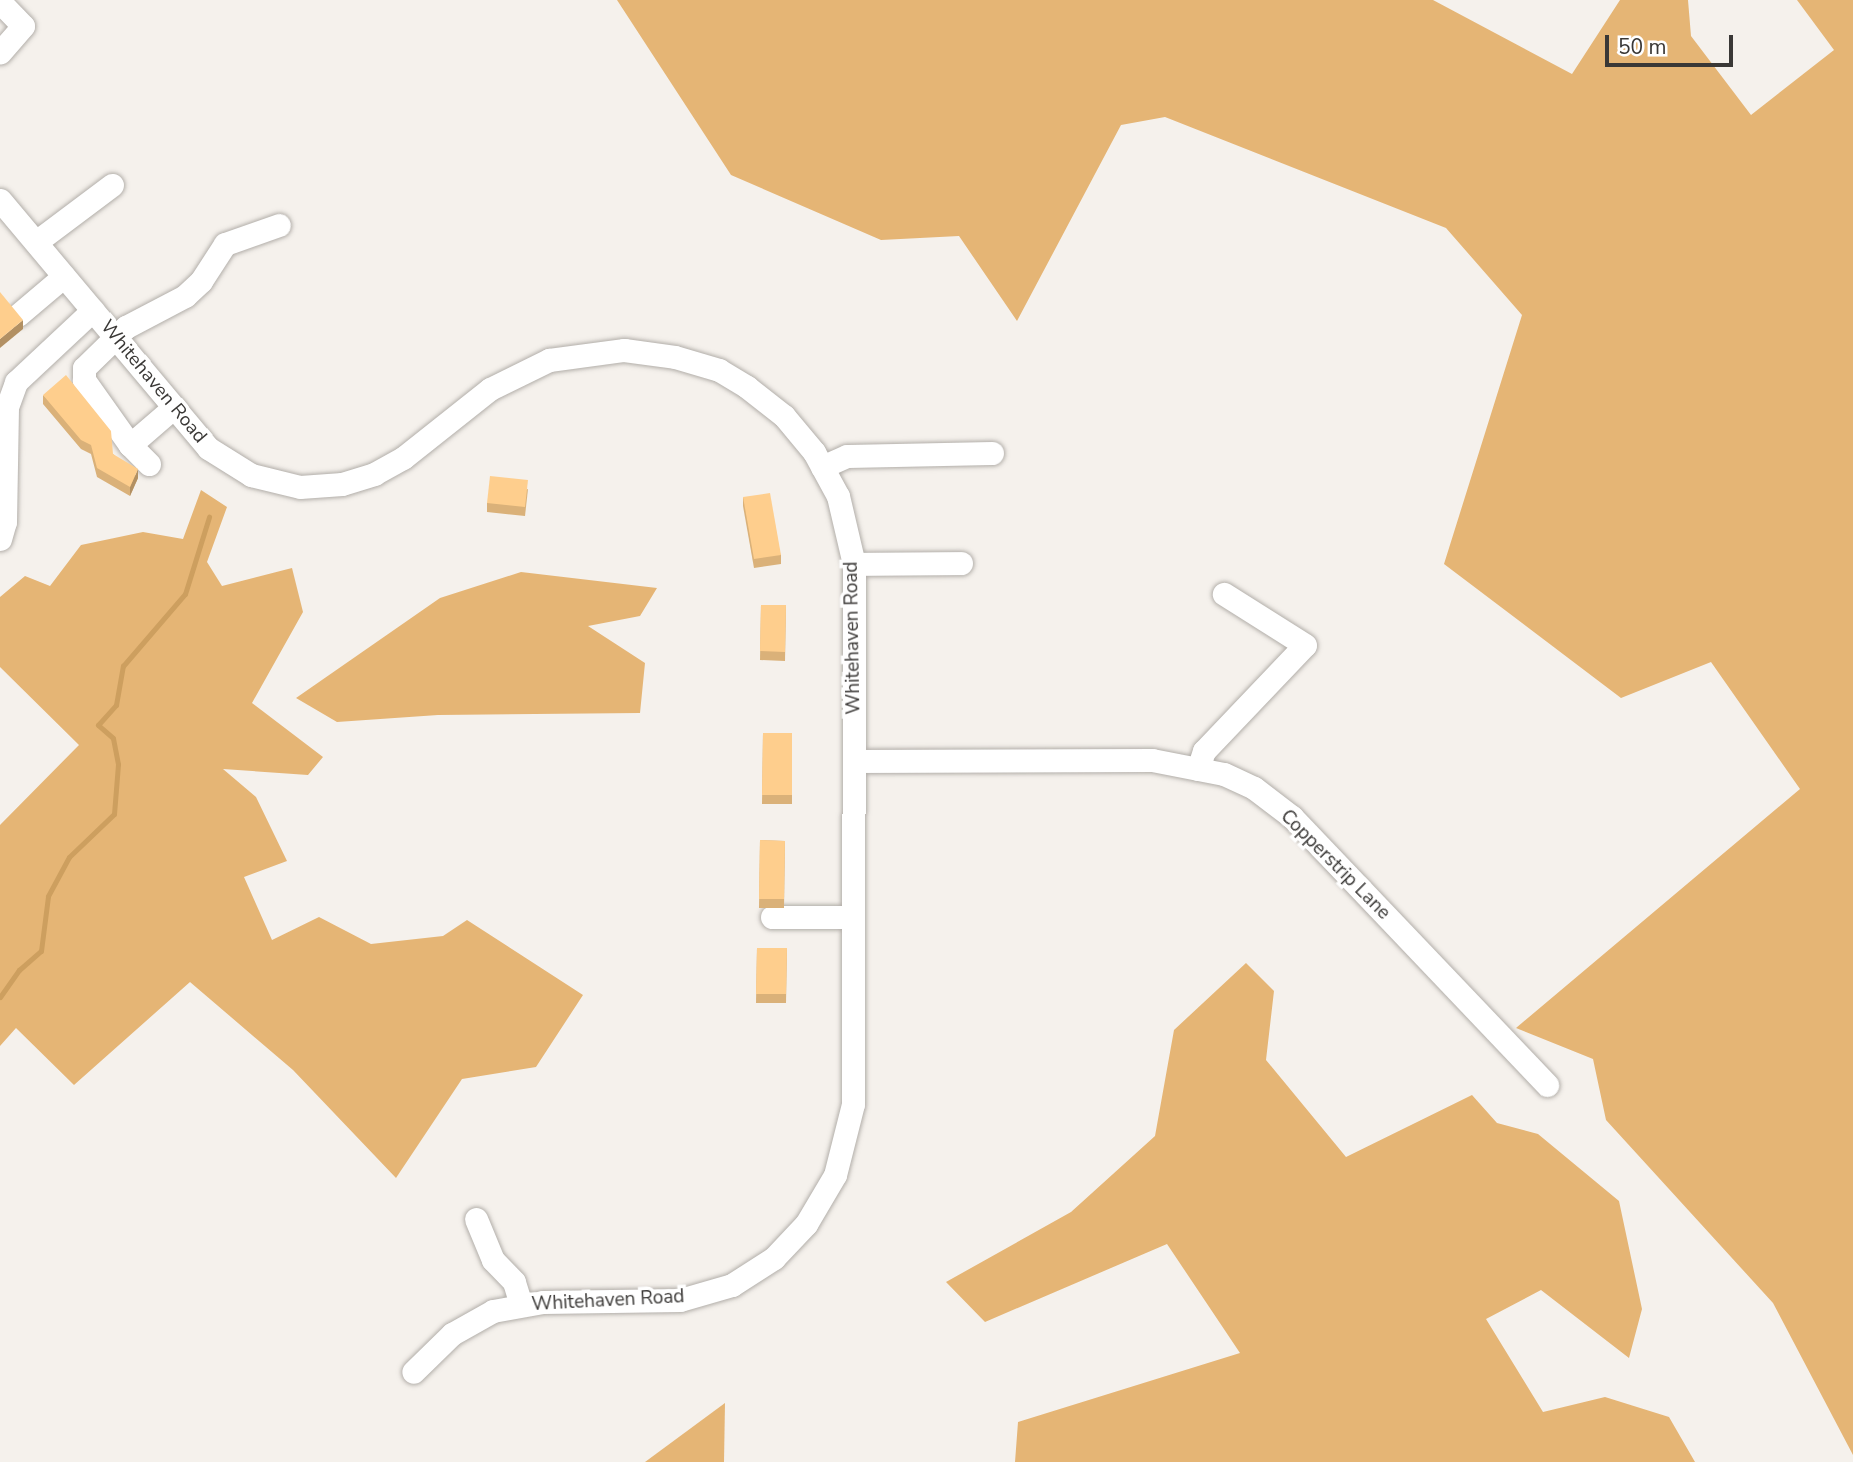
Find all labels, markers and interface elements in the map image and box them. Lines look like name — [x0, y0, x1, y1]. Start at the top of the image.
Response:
scale bar — [1608, 21, 1736, 65]
text: 50 m — [1618, 33, 1667, 61]
street label: Whitehaven Road — [95, 316, 211, 448]
street label: Whitehaven Road — [840, 561, 866, 715]
street label: Copperstrip Lane — [1275, 805, 1395, 925]
street label: Whitehaven Road — [531, 1286, 685, 1316]

